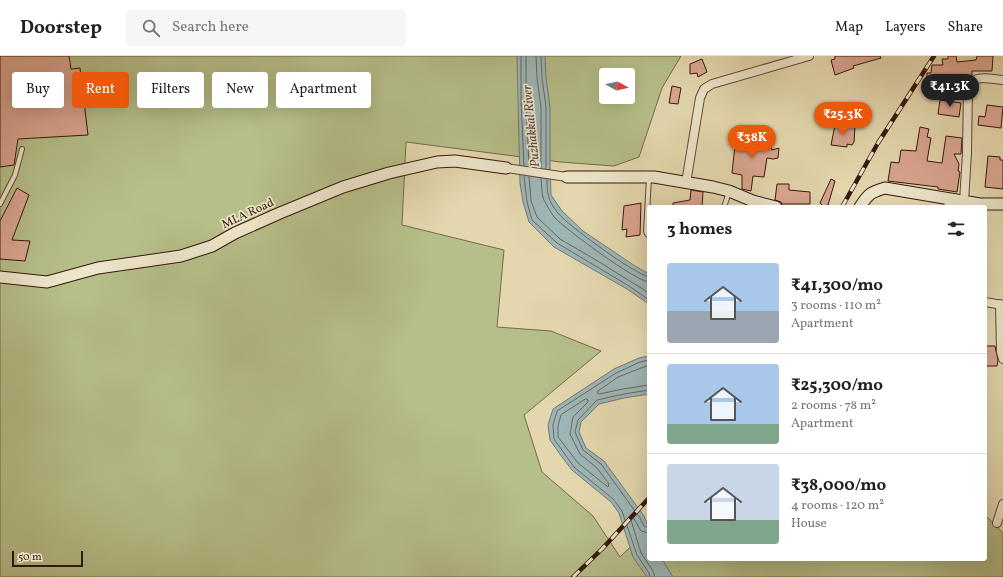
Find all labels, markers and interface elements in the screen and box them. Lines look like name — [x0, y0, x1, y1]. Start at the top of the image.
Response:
search box — [126, 10, 406, 46]
text: Doorstep — [20, 15, 102, 41]
icon: search — [140, 17, 162, 39]
text: Search here — [172, 17, 249, 38]
text: Map — [835, 18, 863, 37]
text: Layers — [885, 18, 925, 37]
text: Share — [947, 18, 983, 37]
north arrow — [599, 68, 635, 104]
map controls — [599, 68, 635, 104]
chip: Buy — [12, 72, 64, 108]
chip: Rent — [72, 72, 129, 108]
chip: Filters — [137, 72, 204, 108]
chip: New — [212, 72, 268, 108]
chip: Apartment — [276, 72, 371, 108]
pin: ₹41.3K — [917, 74, 983, 108]
text: ₹41.3K — [930, 78, 970, 96]
water label: Puzhakkal River — [519, 84, 545, 168]
pin: ₹25.3K — [810, 102, 876, 136]
text: ₹25.3K — [823, 106, 863, 124]
pin: ₹38K — [728, 125, 776, 159]
text: ₹38K — [737, 129, 767, 147]
street label: MLA Road — [219, 195, 277, 233]
text: 3 homes — [667, 218, 732, 241]
icon: filters — [945, 218, 967, 240]
text: ₹41,300/mo — [791, 274, 883, 297]
icon: home — [699, 279, 747, 327]
text: 3 rooms · 110 m² — [791, 297, 881, 315]
text: Apartment — [791, 315, 854, 333]
text: ₹25,300/mo — [791, 374, 883, 397]
icon: home — [699, 380, 747, 428]
text: 2 rooms · 78 m² — [791, 397, 876, 415]
text: Apartment — [791, 415, 854, 433]
text: ₹38,000/mo — [791, 474, 886, 497]
icon: home — [699, 480, 747, 528]
text: 4 rooms · 120 m² — [791, 497, 884, 515]
text: House — [791, 515, 827, 533]
scale bar — [12, 549, 83, 568]
text: 50 m — [18, 550, 42, 565]

